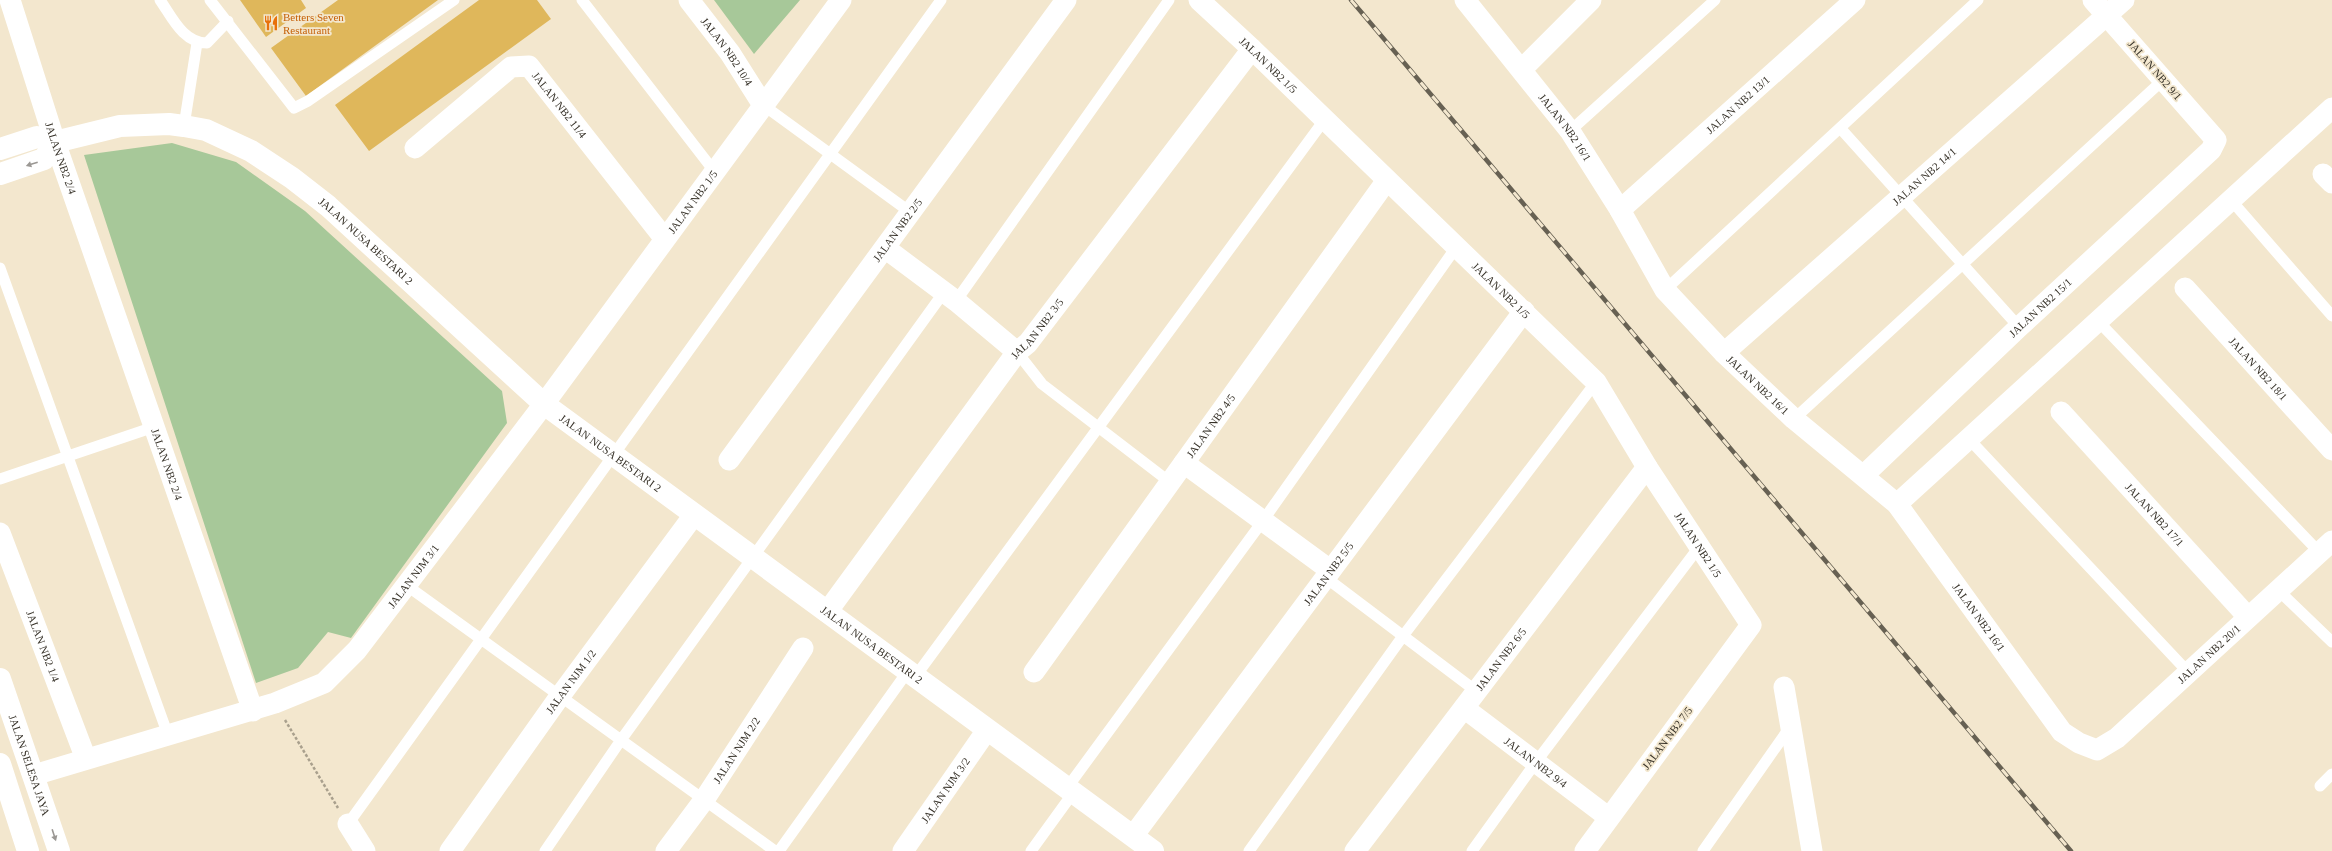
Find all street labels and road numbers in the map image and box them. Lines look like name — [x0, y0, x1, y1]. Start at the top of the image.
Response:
street label: JALAN NB2 10/4 — [699, 15, 755, 88]
street label: JALAN NB2 1/5 — [1237, 35, 1300, 96]
street label: JALAN NB2 9/1 — [2126, 38, 2184, 102]
street label: JALAN NB2 11/4 — [530, 70, 589, 141]
street label: JALAN NB2 13/1 — [1704, 73, 1772, 136]
street label: JALAN NB2 16/1 — [1536, 91, 1594, 163]
street label: JALAN NB2 2/4 — [43, 121, 79, 196]
street label: JALAN NB2 14/1 — [1890, 145, 1958, 208]
street label: JALAN NB2 1/5 — [665, 168, 720, 236]
street label: JALAN NUSA BESTARI 2 — [316, 195, 415, 287]
street label: JALAN NB2 2/5 — [870, 196, 925, 264]
street label: JALAN NB2 1/5 — [1470, 260, 1533, 321]
street label: JALAN NB2 15/1 — [2006, 276, 2074, 339]
street label: JALAN NB2 3/5 — [1008, 296, 1066, 361]
street label: JALAN NB2 18/1 — [2227, 335, 2290, 403]
street label: JALAN NB2 16/1 — [1724, 353, 1791, 417]
street label: JALAN NB2 4/5 — [1184, 391, 1238, 460]
street label: JALAN NUSA BESTARI 2 — [557, 412, 664, 494]
street label: JALAN NB2 2/4 — [149, 427, 185, 502]
street label: JALAN NB2 17/1 — [2123, 481, 2186, 549]
street label: JALAN NB2 1/5 — [1672, 510, 1724, 580]
street label: JALAN NB2 5/5 — [1301, 540, 1356, 607]
street label: JALAN NJM 3/1 — [385, 542, 441, 610]
street label: JALAN NB2 16/1 — [1950, 581, 2007, 653]
street label: JALAN NUSA BESTARI 2 — [819, 603, 925, 686]
street label: JALAN NB2 1/4 — [24, 609, 62, 684]
street label: JALAN NB2 20/1 — [2175, 622, 2243, 686]
street label: JALAN NB2 6/5 — [1473, 625, 1529, 693]
street label: JALAN NJM 1/2 — [543, 647, 598, 716]
street label: JALAN NB2 7/5 — [1640, 704, 1695, 772]
street label: JALAN SELESA JAYA — [7, 713, 52, 817]
street label: JALAN NJM 2/2 — [711, 715, 762, 786]
street label: JALAN NB2 9/4 — [1502, 735, 1570, 790]
street label: JALAN NJM 3/2 — [918, 755, 972, 825]

